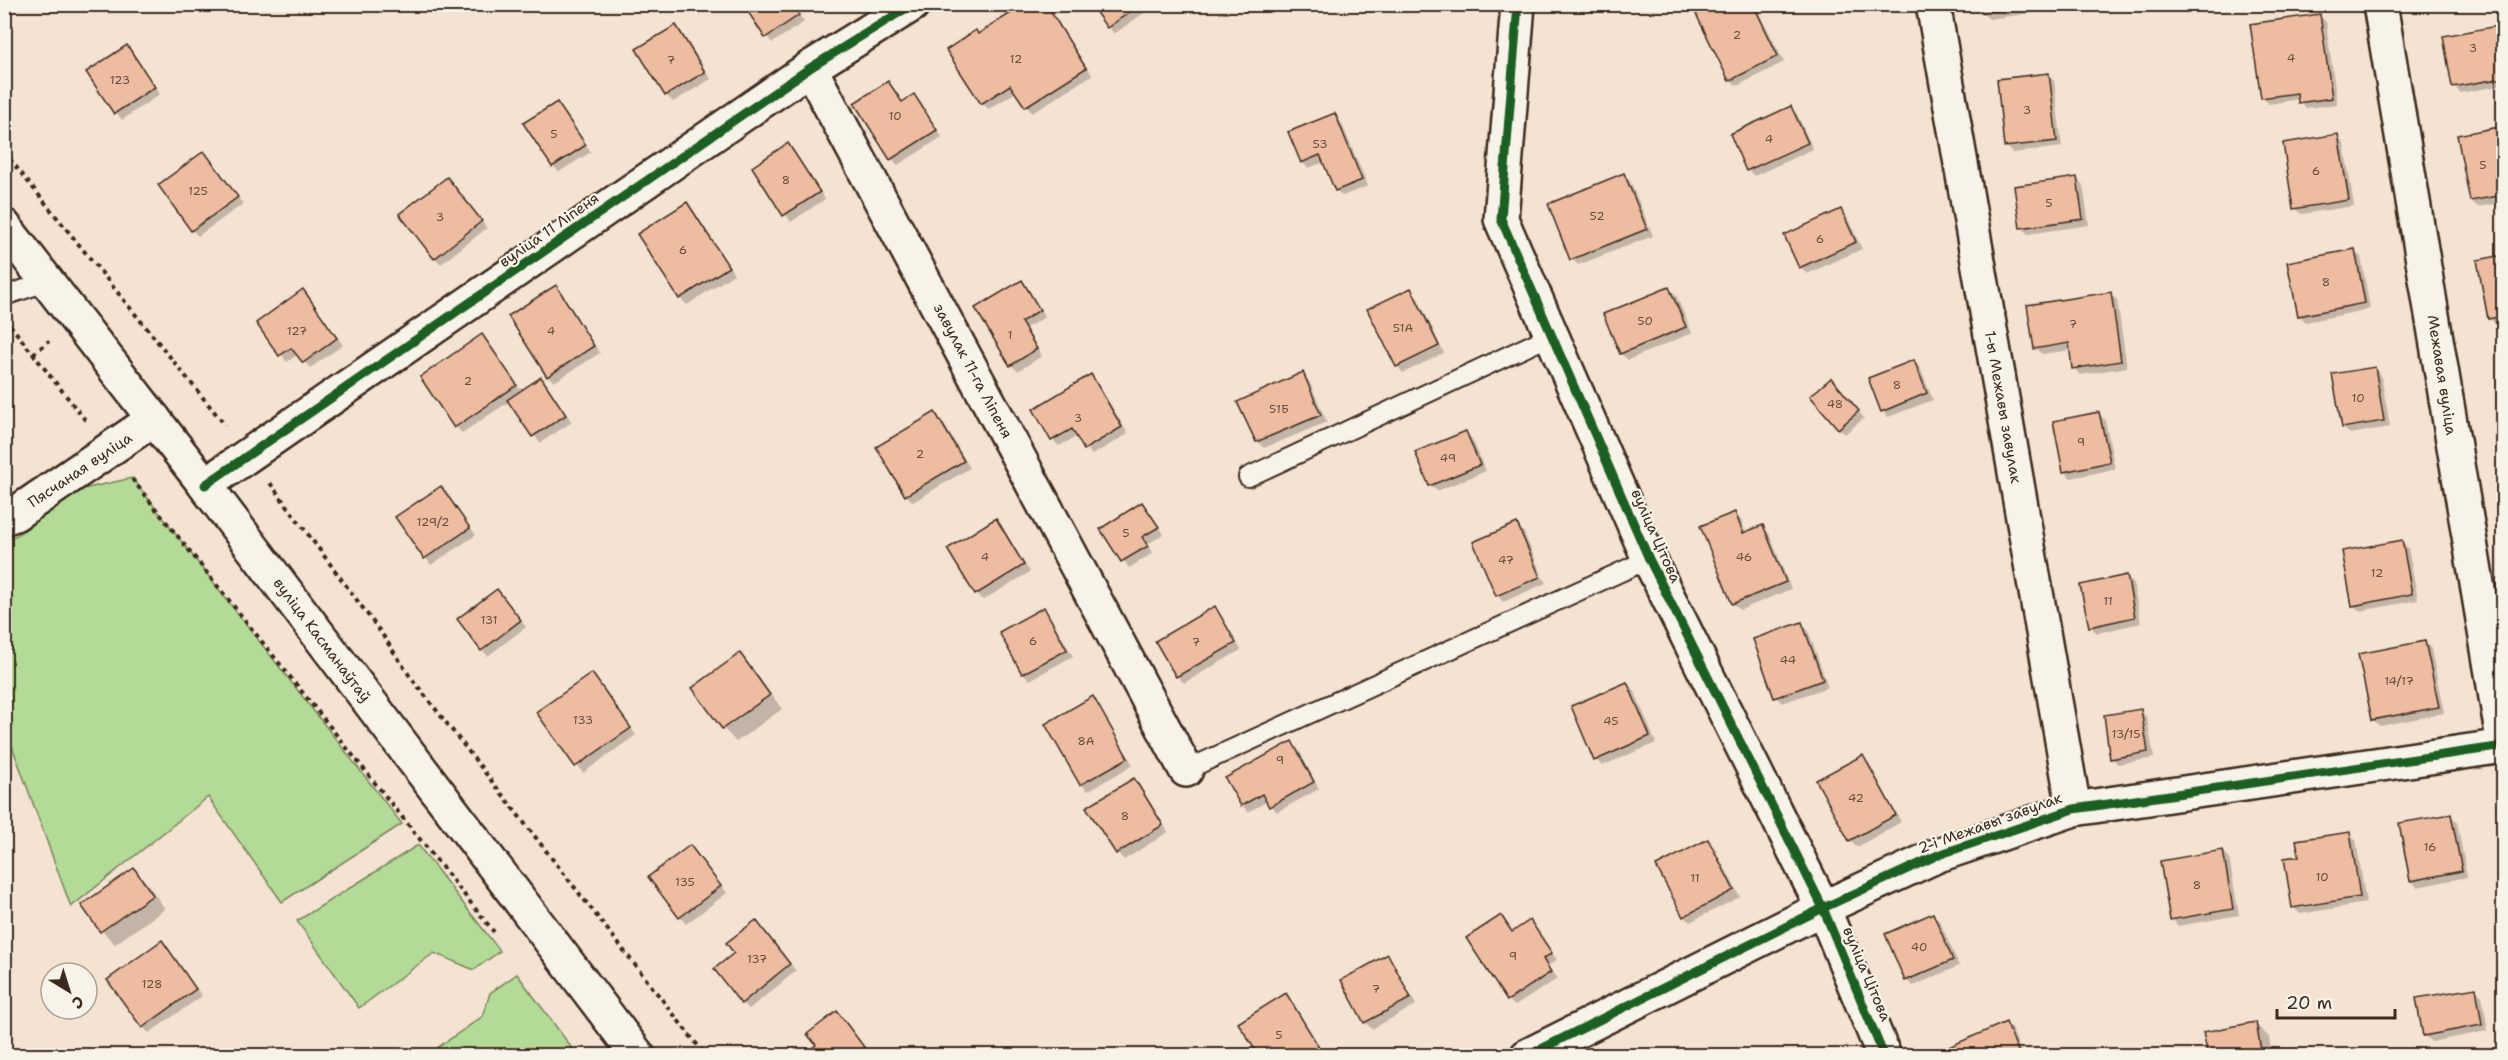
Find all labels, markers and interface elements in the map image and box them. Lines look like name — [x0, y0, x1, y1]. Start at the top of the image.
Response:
house number: 2 — [1733, 27, 1741, 43]
house number: 3 — [2469, 40, 2477, 56]
house number: 4 — [2287, 50, 2295, 66]
house number: 12 — [1010, 51, 1022, 67]
house number: 7 — [667, 52, 675, 68]
house number: 123 — [110, 72, 130, 88]
house number: 3 — [2023, 102, 2031, 118]
house number: 10 — [888, 108, 902, 124]
house number: 5 — [550, 126, 558, 142]
house number: 4 — [1765, 131, 1773, 147]
house number: 53 — [1312, 136, 1328, 152]
house number: 5 — [2479, 157, 2487, 173]
house number: 6 — [2312, 163, 2320, 179]
house number: 8 — [782, 172, 790, 188]
house number: 125 — [188, 183, 208, 199]
street label: вуліца 11 Ліпеня — [495, 188, 603, 272]
house number: 5 — [2045, 195, 2053, 211]
house number: 52 — [1589, 208, 1605, 224]
house number: 3 — [436, 209, 444, 225]
house number: 6 — [1816, 231, 1824, 247]
house number: 6 — [679, 242, 687, 258]
house number: 8 — [2322, 274, 2330, 290]
street label: завулак 11-га Ліпеня — [929, 300, 1017, 442]
house number: 50 — [1637, 313, 1653, 329]
street label: Межавая вуліца — [2423, 313, 2461, 437]
house number: 7 — [2069, 316, 2077, 332]
house number: 51А — [1393, 320, 1414, 336]
house number: 127 — [287, 323, 307, 339]
house number: 4 — [547, 323, 555, 339]
house number: 1 — [1007, 327, 1013, 343]
street label: 1-ы Межавы завулак — [1980, 329, 2026, 485]
house number: 2 — [464, 373, 472, 389]
house number: 8 — [1893, 377, 1901, 393]
house number: 10 — [2351, 390, 2365, 406]
house number: 48 — [1827, 396, 1843, 412]
house number: 51Б — [1269, 401, 1289, 417]
house number: 3 — [1074, 410, 1082, 426]
street label: Пясчаная вуліца — [24, 427, 137, 512]
house number: 9 — [2077, 434, 2085, 450]
house number: 2 — [916, 446, 924, 462]
house number: 49 — [1440, 450, 1456, 466]
street label: вуліца Цітова — [1626, 486, 1686, 587]
house number: 129/2 — [417, 514, 449, 530]
house number: 5 — [1122, 525, 1130, 541]
house number: 4 — [981, 549, 989, 565]
house number: 46 — [1736, 549, 1752, 565]
house number: 47 — [1498, 552, 1514, 568]
house number: 12 — [2371, 565, 2383, 581]
street label: вуліца Касманаўтаў — [269, 574, 375, 706]
house number: 11 — [2103, 593, 2113, 609]
house number: 131 — [480, 612, 498, 628]
house number: 6 — [1029, 633, 1037, 649]
house number: 7 — [1192, 634, 1200, 650]
house number: 44 — [1780, 652, 1796, 668]
house number: 14/17 — [2384, 673, 2414, 689]
house number: 133 — [573, 712, 593, 728]
house number: 45 — [1603, 713, 1619, 729]
house number: 13/15 — [2112, 726, 2141, 742]
house number: 8А — [1077, 733, 1095, 749]
house number: 9 — [1276, 752, 1284, 768]
street label: 2-і Межавы завулак — [1915, 788, 2065, 858]
house number: 42 — [1848, 790, 1864, 806]
house number: 8 — [1121, 808, 1129, 824]
house number: 16 — [2423, 839, 2437, 855]
house number: 10 — [2315, 869, 2329, 885]
house number: 11 — [1690, 870, 1700, 886]
house number: 135 — [675, 874, 695, 890]
house number: 8 — [2193, 877, 2201, 893]
street label: вуліца Цітова — [1838, 924, 1896, 1025]
house number: 40 — [1911, 939, 1927, 955]
house number: 9 — [1509, 948, 1517, 964]
house number: 137 — [747, 951, 767, 967]
north arrow — [39, 961, 99, 1021]
house number: 128 — [142, 976, 162, 992]
house number: 7 — [1372, 981, 1380, 997]
scale bar — [2277, 982, 2396, 1020]
text: С — [67, 991, 88, 1014]
text: 20 m — [2286, 991, 2332, 1015]
house number: 5 — [1275, 1027, 1283, 1043]

